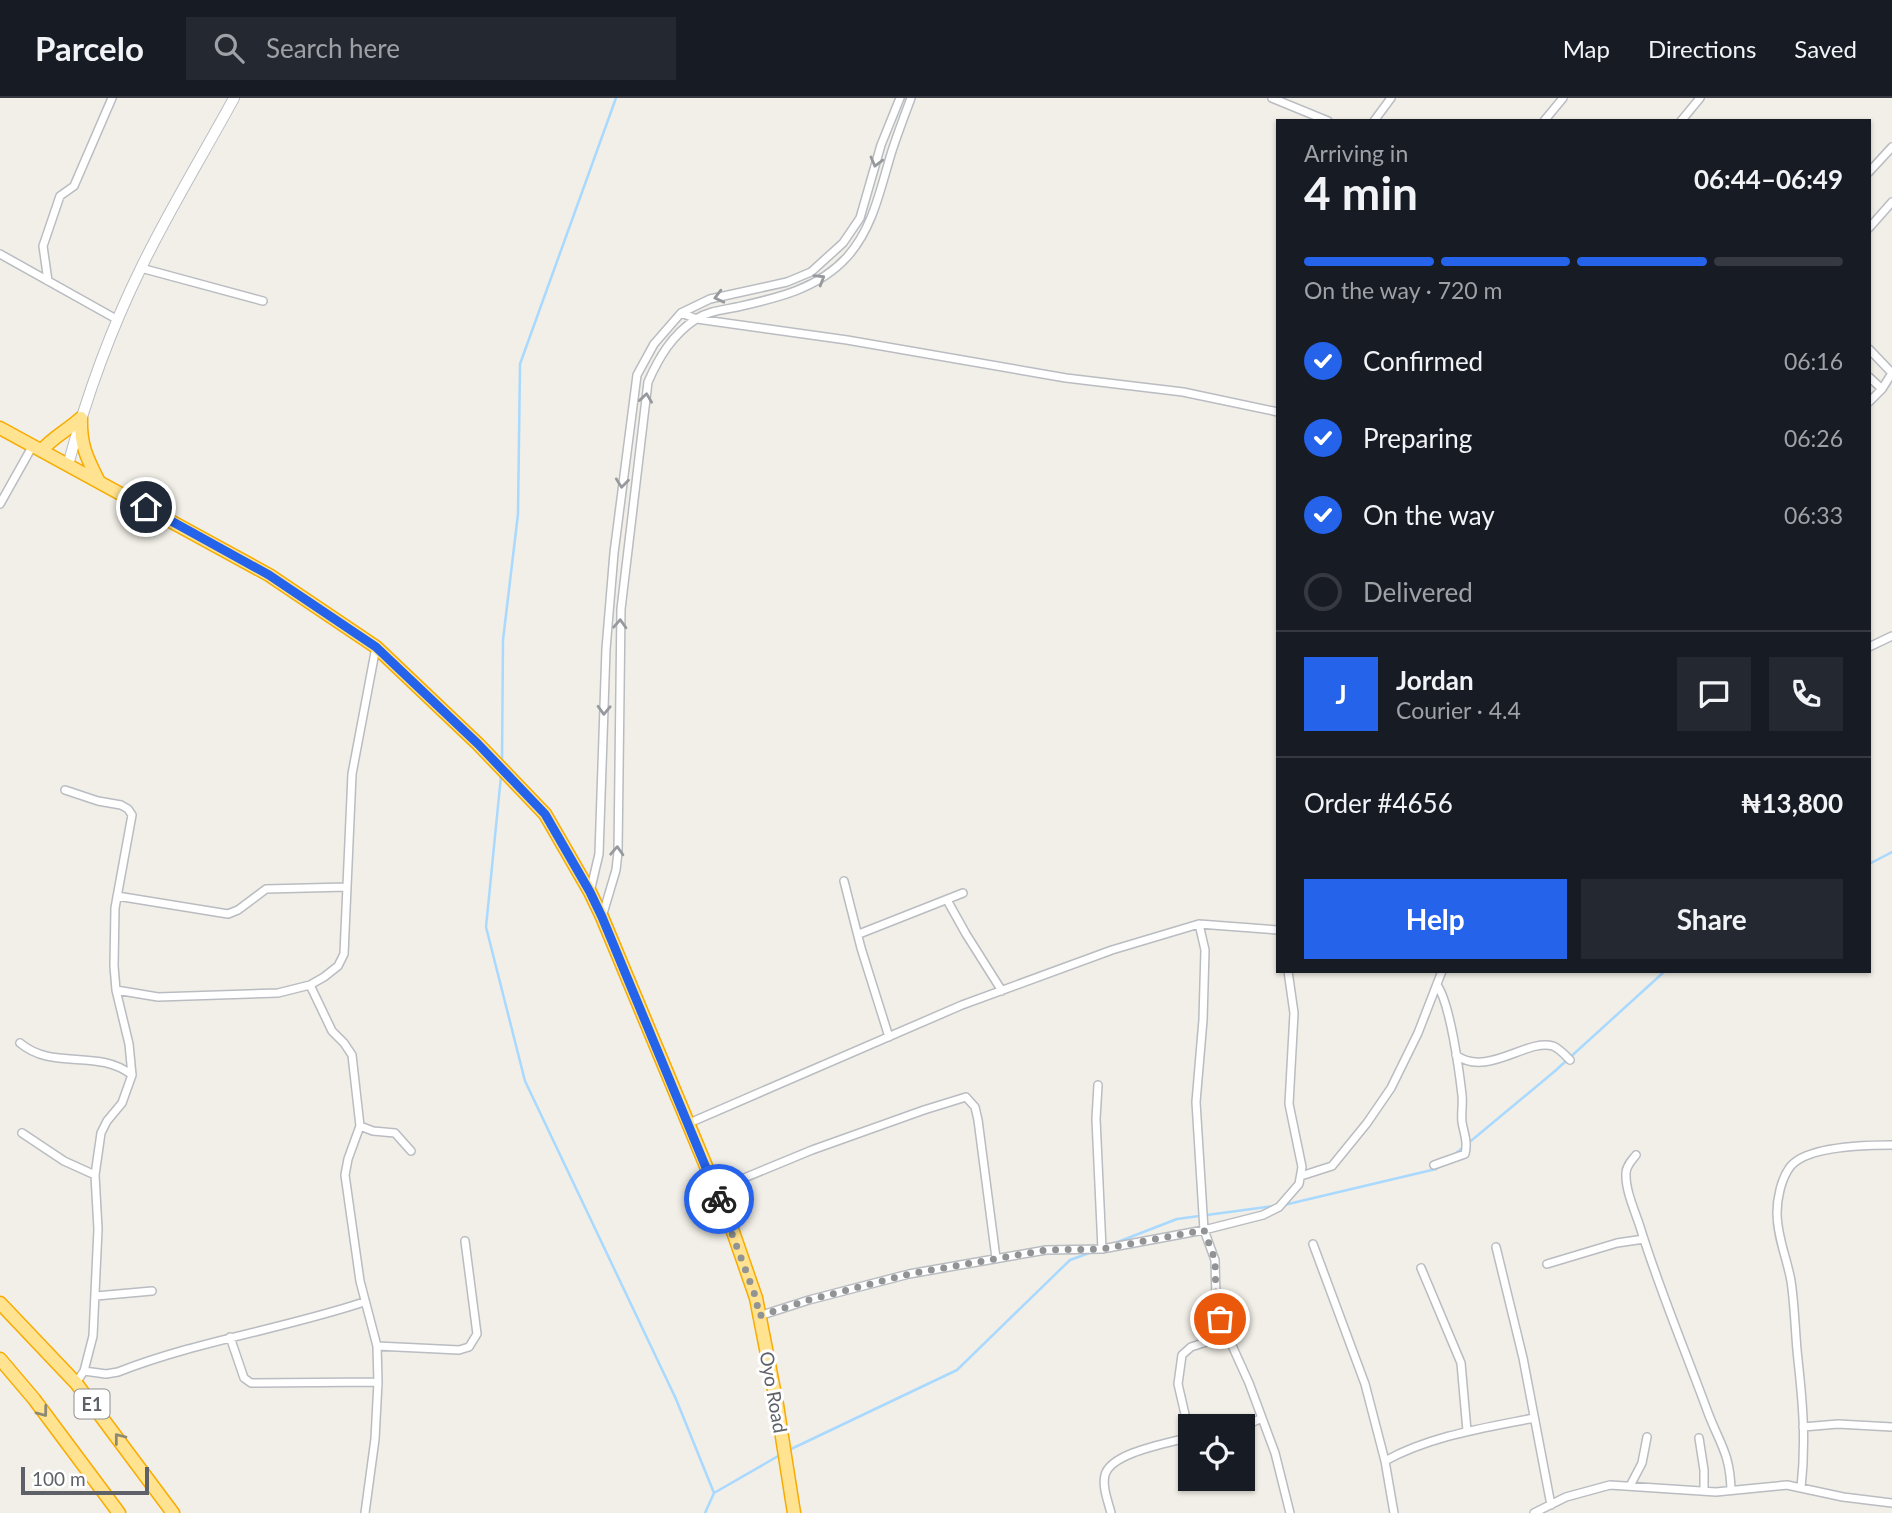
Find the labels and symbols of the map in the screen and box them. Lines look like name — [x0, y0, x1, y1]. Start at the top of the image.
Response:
one-way arrow — [870, 156, 884, 168]
one-way arrow — [812, 274, 825, 287]
one-way arrow — [713, 289, 725, 303]
one-way arrow — [638, 392, 653, 404]
pin — [116, 477, 176, 537]
one-way arrow — [615, 478, 630, 489]
one-way arrow — [612, 618, 627, 629]
one-way arrow — [596, 705, 611, 716]
one-way arrow — [610, 845, 625, 856]
courier — [684, 1164, 754, 1234]
pin — [1190, 1289, 1250, 1349]
street label: Oyo Road — [756, 1349, 792, 1435]
road number: E1 — [74, 1390, 110, 1419]
one-way arrow — [35, 1404, 47, 1416]
one-way arrow — [114, 1433, 127, 1446]
scale bar — [21, 1464, 149, 1496]

